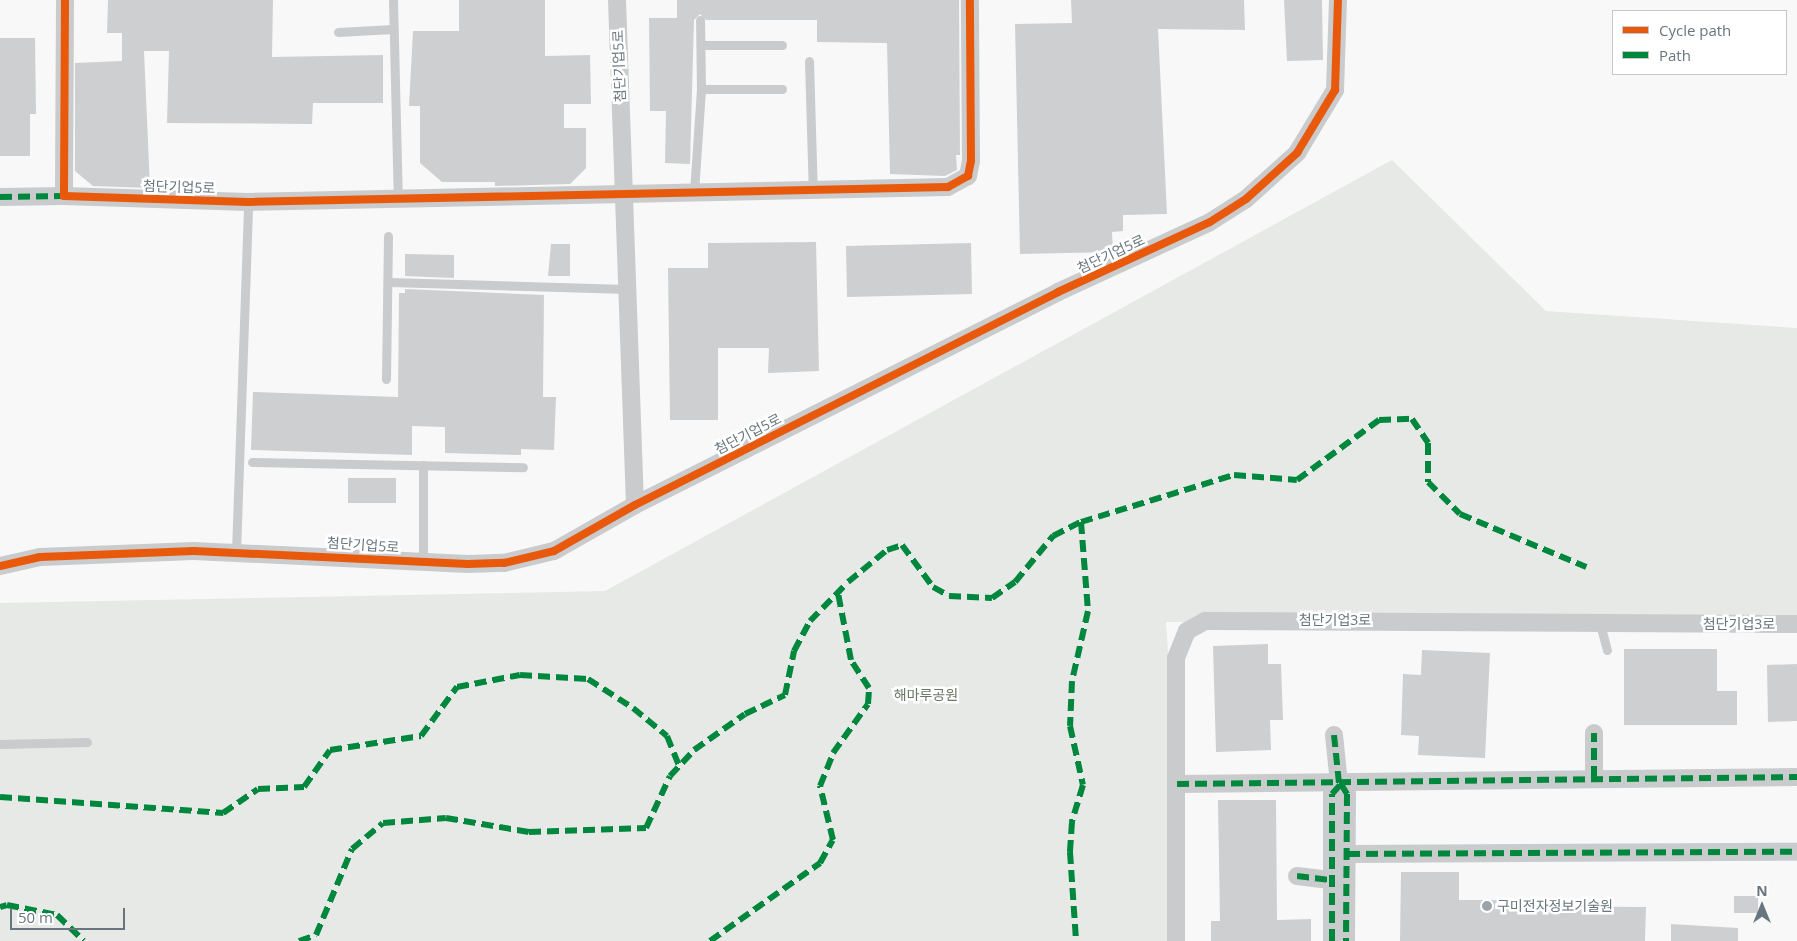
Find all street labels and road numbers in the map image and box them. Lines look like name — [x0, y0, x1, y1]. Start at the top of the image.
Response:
street label: 첨단기업5로 — [609, 30, 629, 102]
street label: 첨단기업5로 — [143, 177, 215, 197]
street label: 첨단기업5로 — [1075, 231, 1147, 277]
street label: 첨단기업5로 — [712, 410, 784, 458]
street label: 첨단기업5로 — [326, 534, 400, 556]
street label: 첨단기업3로 — [1299, 612, 1371, 628]
street label: 첨단기업3로 — [1703, 616, 1775, 632]

